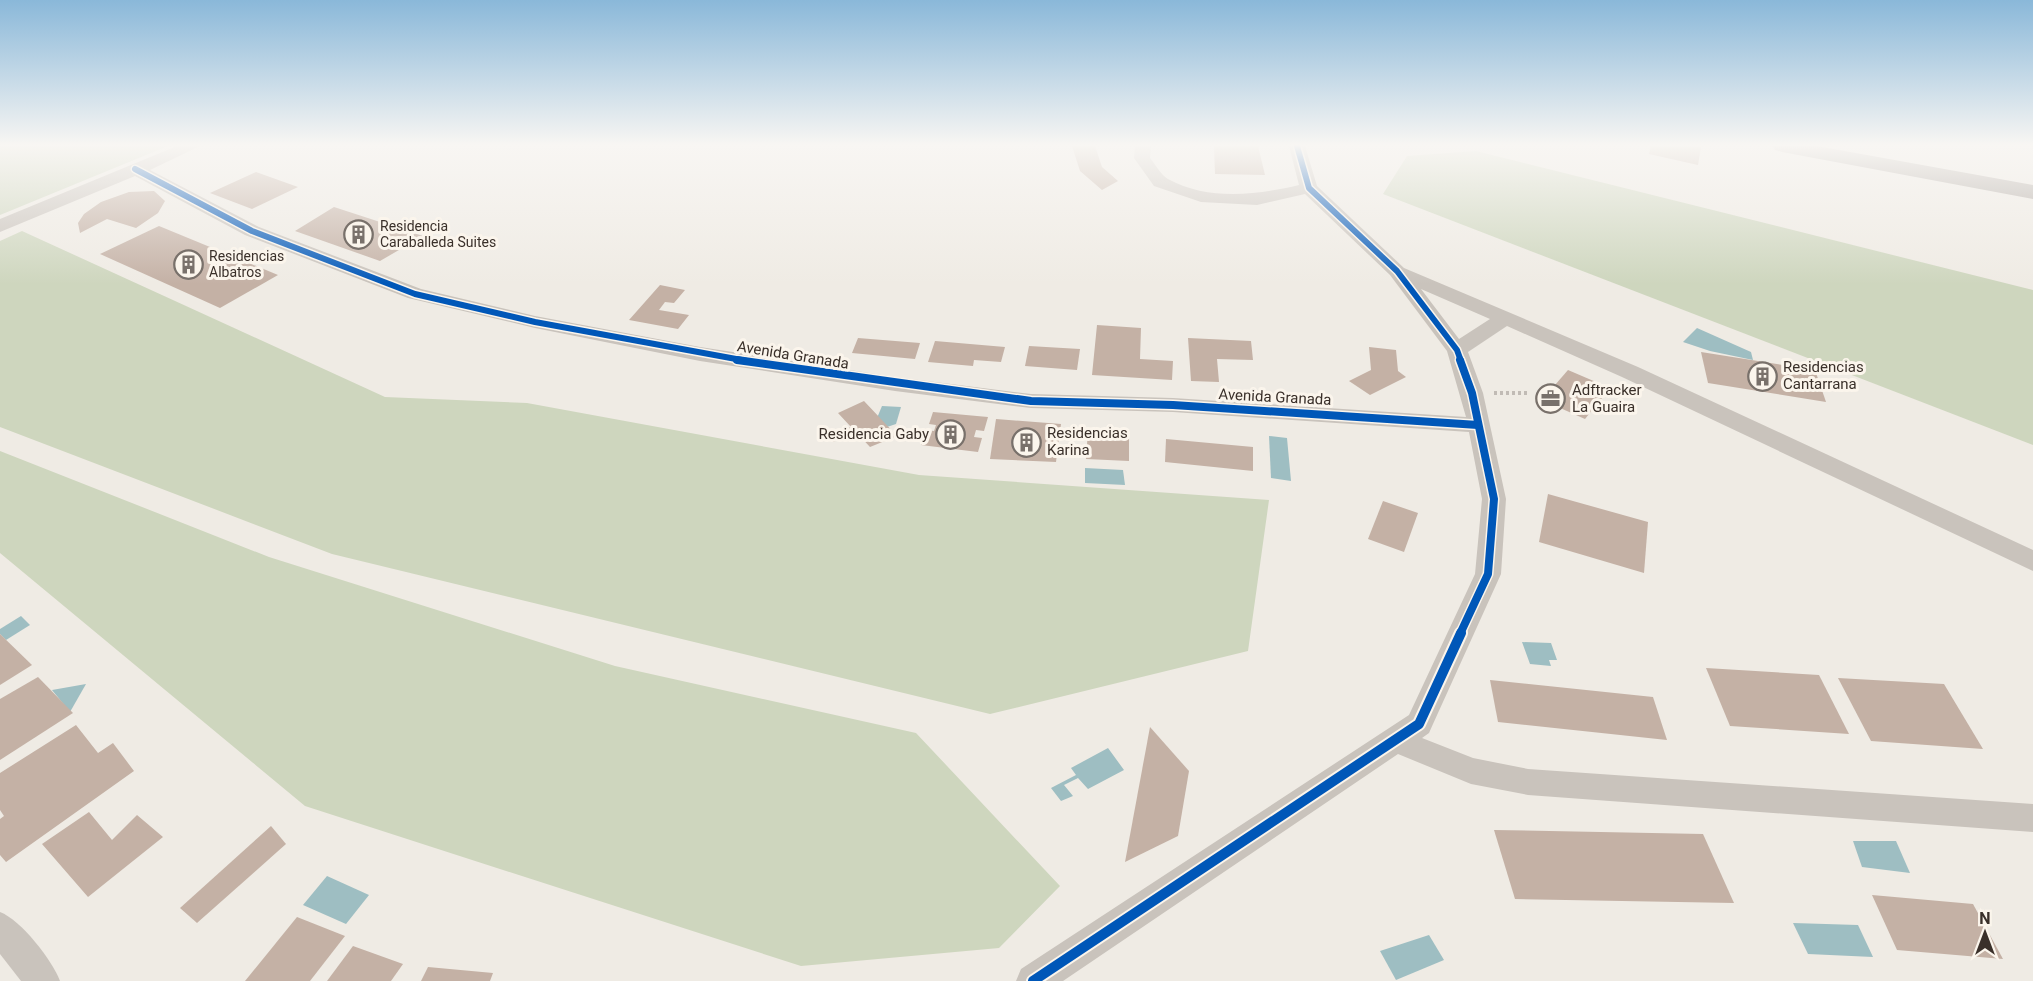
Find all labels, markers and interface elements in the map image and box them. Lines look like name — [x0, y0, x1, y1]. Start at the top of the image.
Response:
building icon: Residencia Caraballeda Suites — [343, 218, 375, 250]
place label: Residencia Caraballeda Suites — [380, 218, 496, 250]
building icon: Residencias Albatros — [172, 248, 204, 280]
place label: Residencias Albatros — [209, 248, 284, 280]
street label: Avenida Granada — [736, 337, 850, 373]
place label: Residencias Cantarrana — [1783, 358, 1864, 393]
building icon: Residencias Cantarrana — [1746, 360, 1778, 392]
place label: Adftracker La Guaira — [1572, 381, 1642, 416]
office icon: Adftracker La Guaira — [1535, 383, 1567, 415]
street label: Avenida Granada — [1218, 385, 1332, 409]
building icon: Residencia Gaby — [934, 418, 966, 450]
place label: Residencias Karina — [1047, 424, 1128, 459]
place label: Residencia Gaby — [819, 425, 929, 443]
building icon: Residencias Karina — [1010, 426, 1042, 458]
north arrow — [1955, 903, 2015, 963]
text: N — [1979, 909, 1991, 928]

